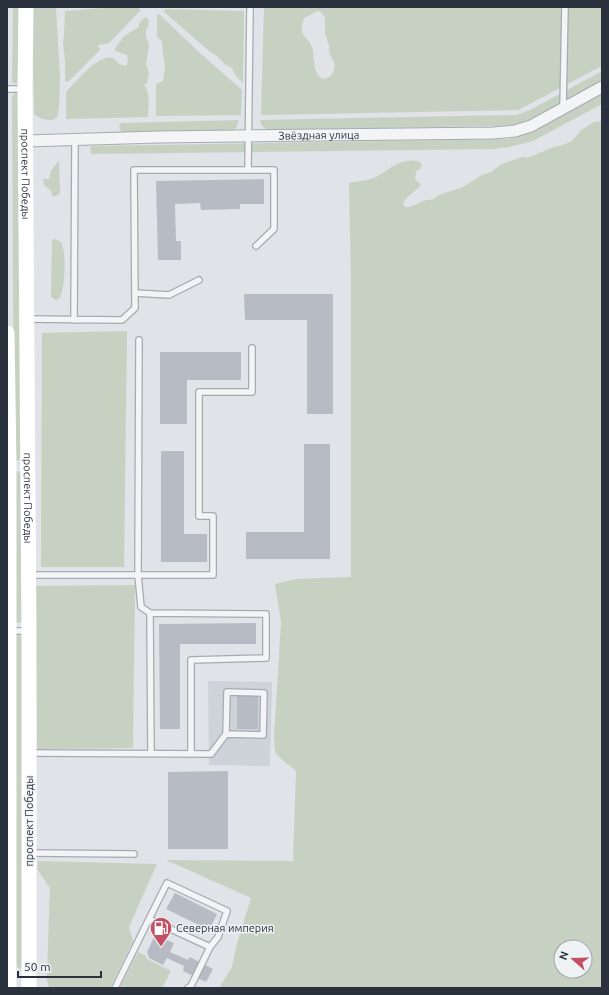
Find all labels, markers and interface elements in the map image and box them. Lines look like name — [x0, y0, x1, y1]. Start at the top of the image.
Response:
street label: проспект Победы — [19, 128, 32, 220]
street label: Звёздная улица — [278, 129, 359, 142]
street label: проспект Победы — [22, 452, 34, 544]
street label: проспект Победы — [23, 776, 35, 866]
fuel station icon: Северная империя — [148, 915, 174, 948]
place label: Северная империя — [176, 922, 274, 934]
north arrow — [553, 939, 593, 979]
text: N — [557, 950, 571, 961]
scale bar — [18, 953, 101, 979]
text: 50 m — [24, 960, 51, 973]

